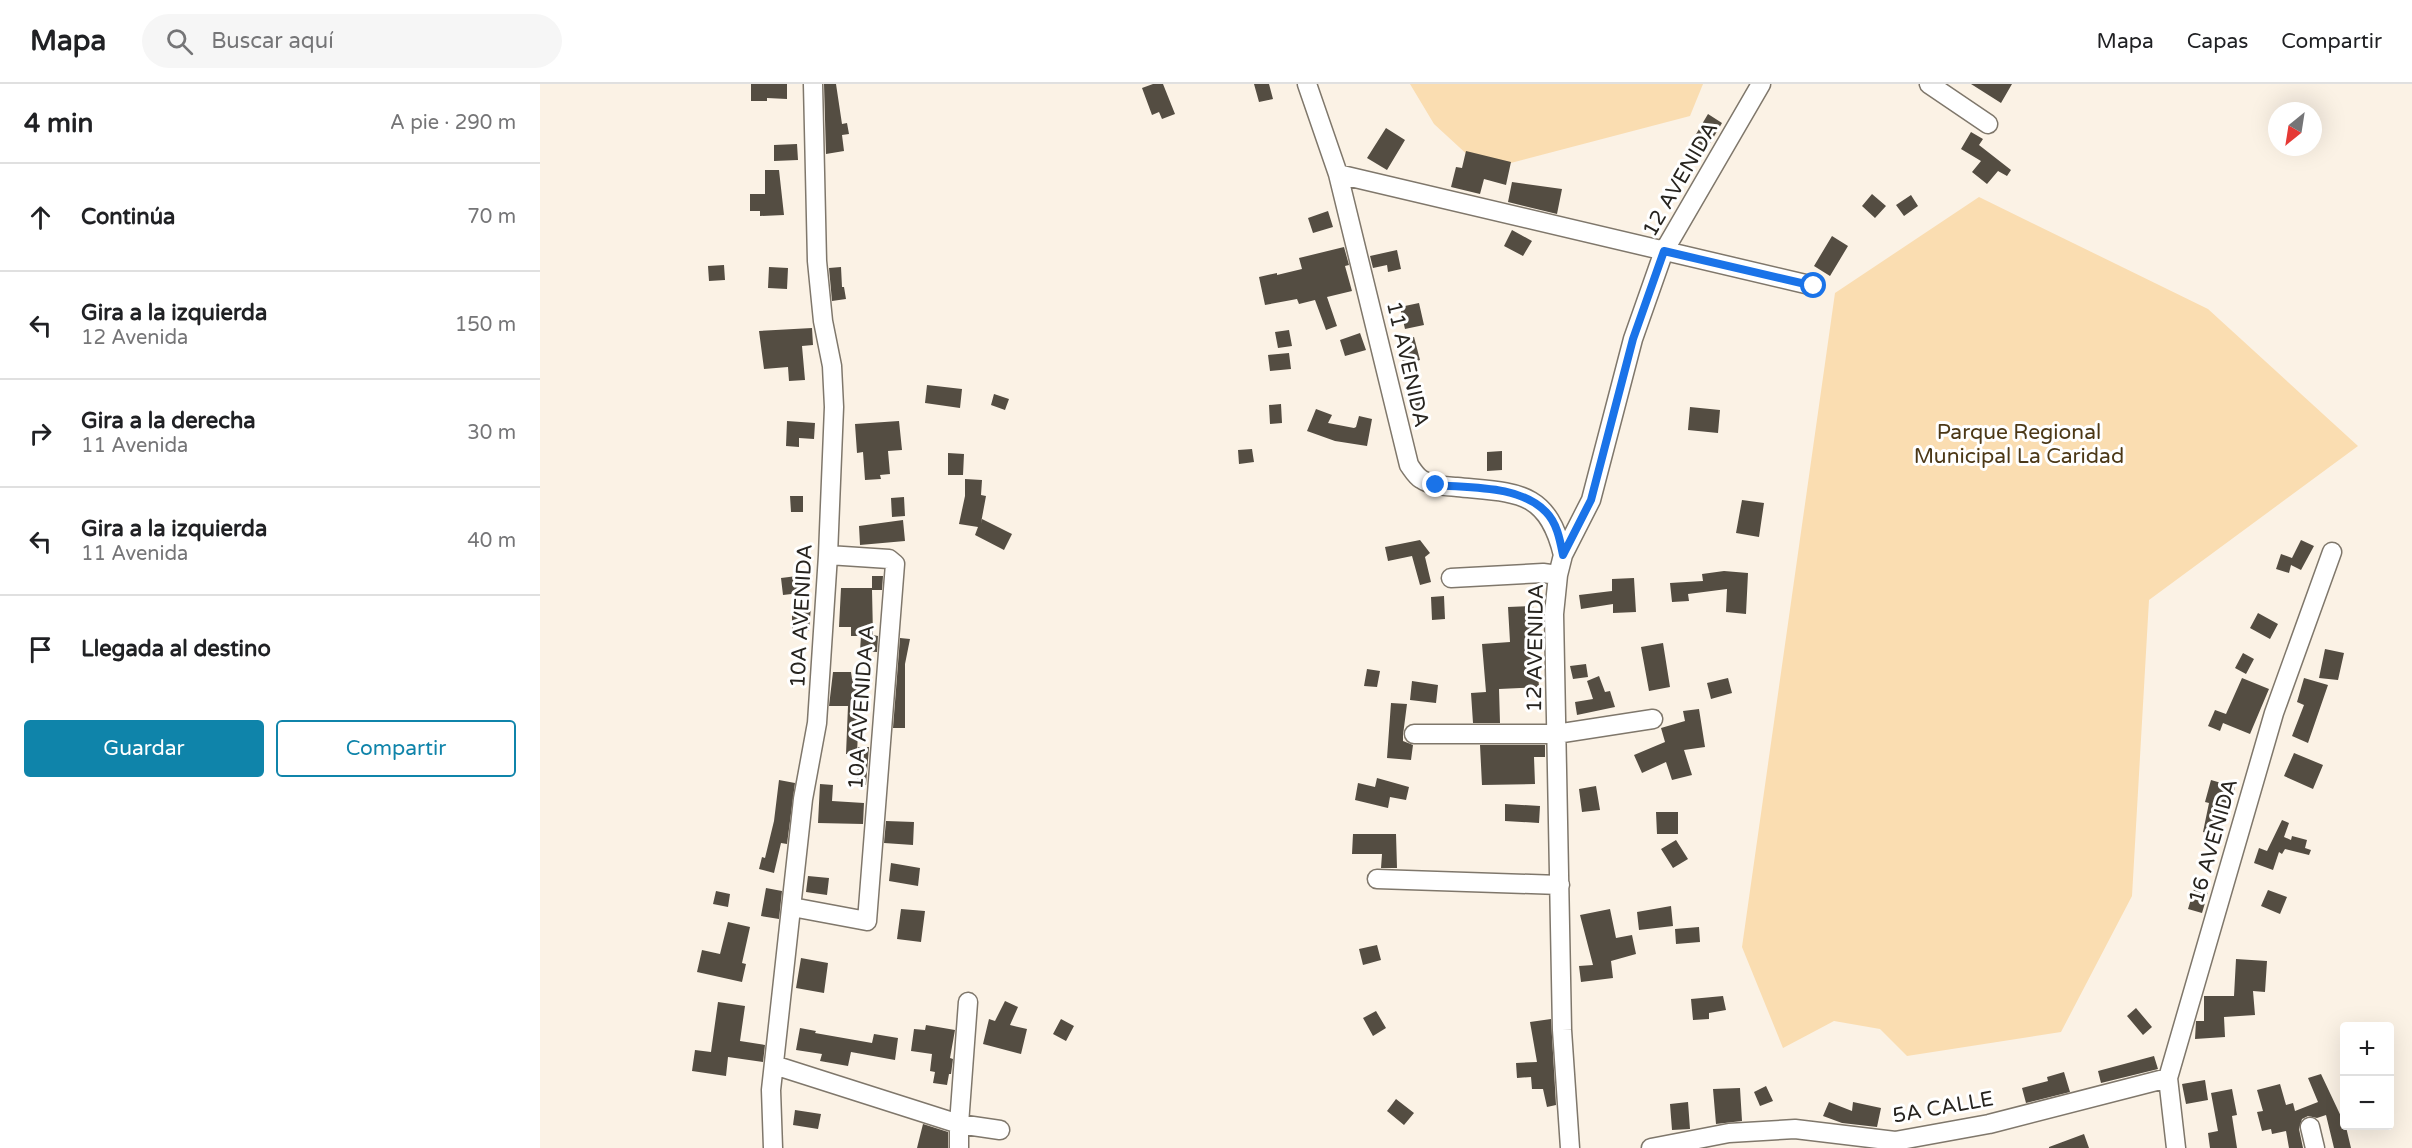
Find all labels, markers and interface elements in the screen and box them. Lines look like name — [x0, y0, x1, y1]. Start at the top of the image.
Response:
search box — [142, 14, 562, 68]
text: Mapa — [30, 24, 106, 58]
icon: search — [163, 25, 196, 58]
text: Buscar aquí — [211, 28, 334, 54]
text: Mapa — [2097, 29, 2154, 54]
text: Capas — [2187, 29, 2248, 54]
text: Compartir — [2281, 29, 2382, 54]
north arrow — [2268, 102, 2322, 156]
text: 4 min — [24, 108, 93, 139]
text: A pie · 290 m — [390, 111, 516, 135]
street label: 12 AVENIDA — [1637, 117, 1723, 241]
icon: ahead — [24, 201, 57, 234]
text: Continúa — [81, 204, 175, 230]
text: 70 m — [467, 205, 516, 229]
route start — [1800, 272, 1826, 298]
street label: 11 AVENIDA — [1381, 299, 1434, 430]
text: Gira a la izquierda — [81, 300, 267, 326]
icon: left — [24, 309, 57, 342]
text: 150 m — [455, 313, 516, 337]
text: 12 Avenida — [81, 326, 188, 350]
text: Gira a la derecha — [81, 408, 256, 434]
icon: right — [24, 417, 57, 450]
park label: Parque Regional Municipal La Caridad — [1914, 420, 2124, 469]
text: 30 m — [467, 421, 516, 445]
text: 11 Avenida — [81, 434, 188, 458]
route end — [1422, 471, 1448, 497]
text: Gira a la izquierda — [81, 516, 267, 542]
icon: left — [24, 525, 57, 558]
text: 40 m — [467, 529, 516, 553]
text: 11 Avenida — [81, 542, 188, 566]
street label: 10A AVENIDA — [785, 543, 818, 689]
street label: 12 AVENIDA — [1522, 584, 1549, 712]
street label: 10A AVENIDA A — [843, 624, 880, 790]
icon: arrive — [24, 633, 57, 666]
text: Llegada al destino — [81, 636, 271, 662]
button: Guardar — [24, 720, 264, 777]
button: Compartir — [276, 720, 516, 777]
street label: 16 AVENIDA — [2184, 776, 2243, 906]
map controls — [2340, 1022, 2394, 1130]
button: + — [2340, 1022, 2394, 1076]
button: − — [2340, 1076, 2394, 1130]
street label: 5A CALLE — [1891, 1086, 1996, 1129]

